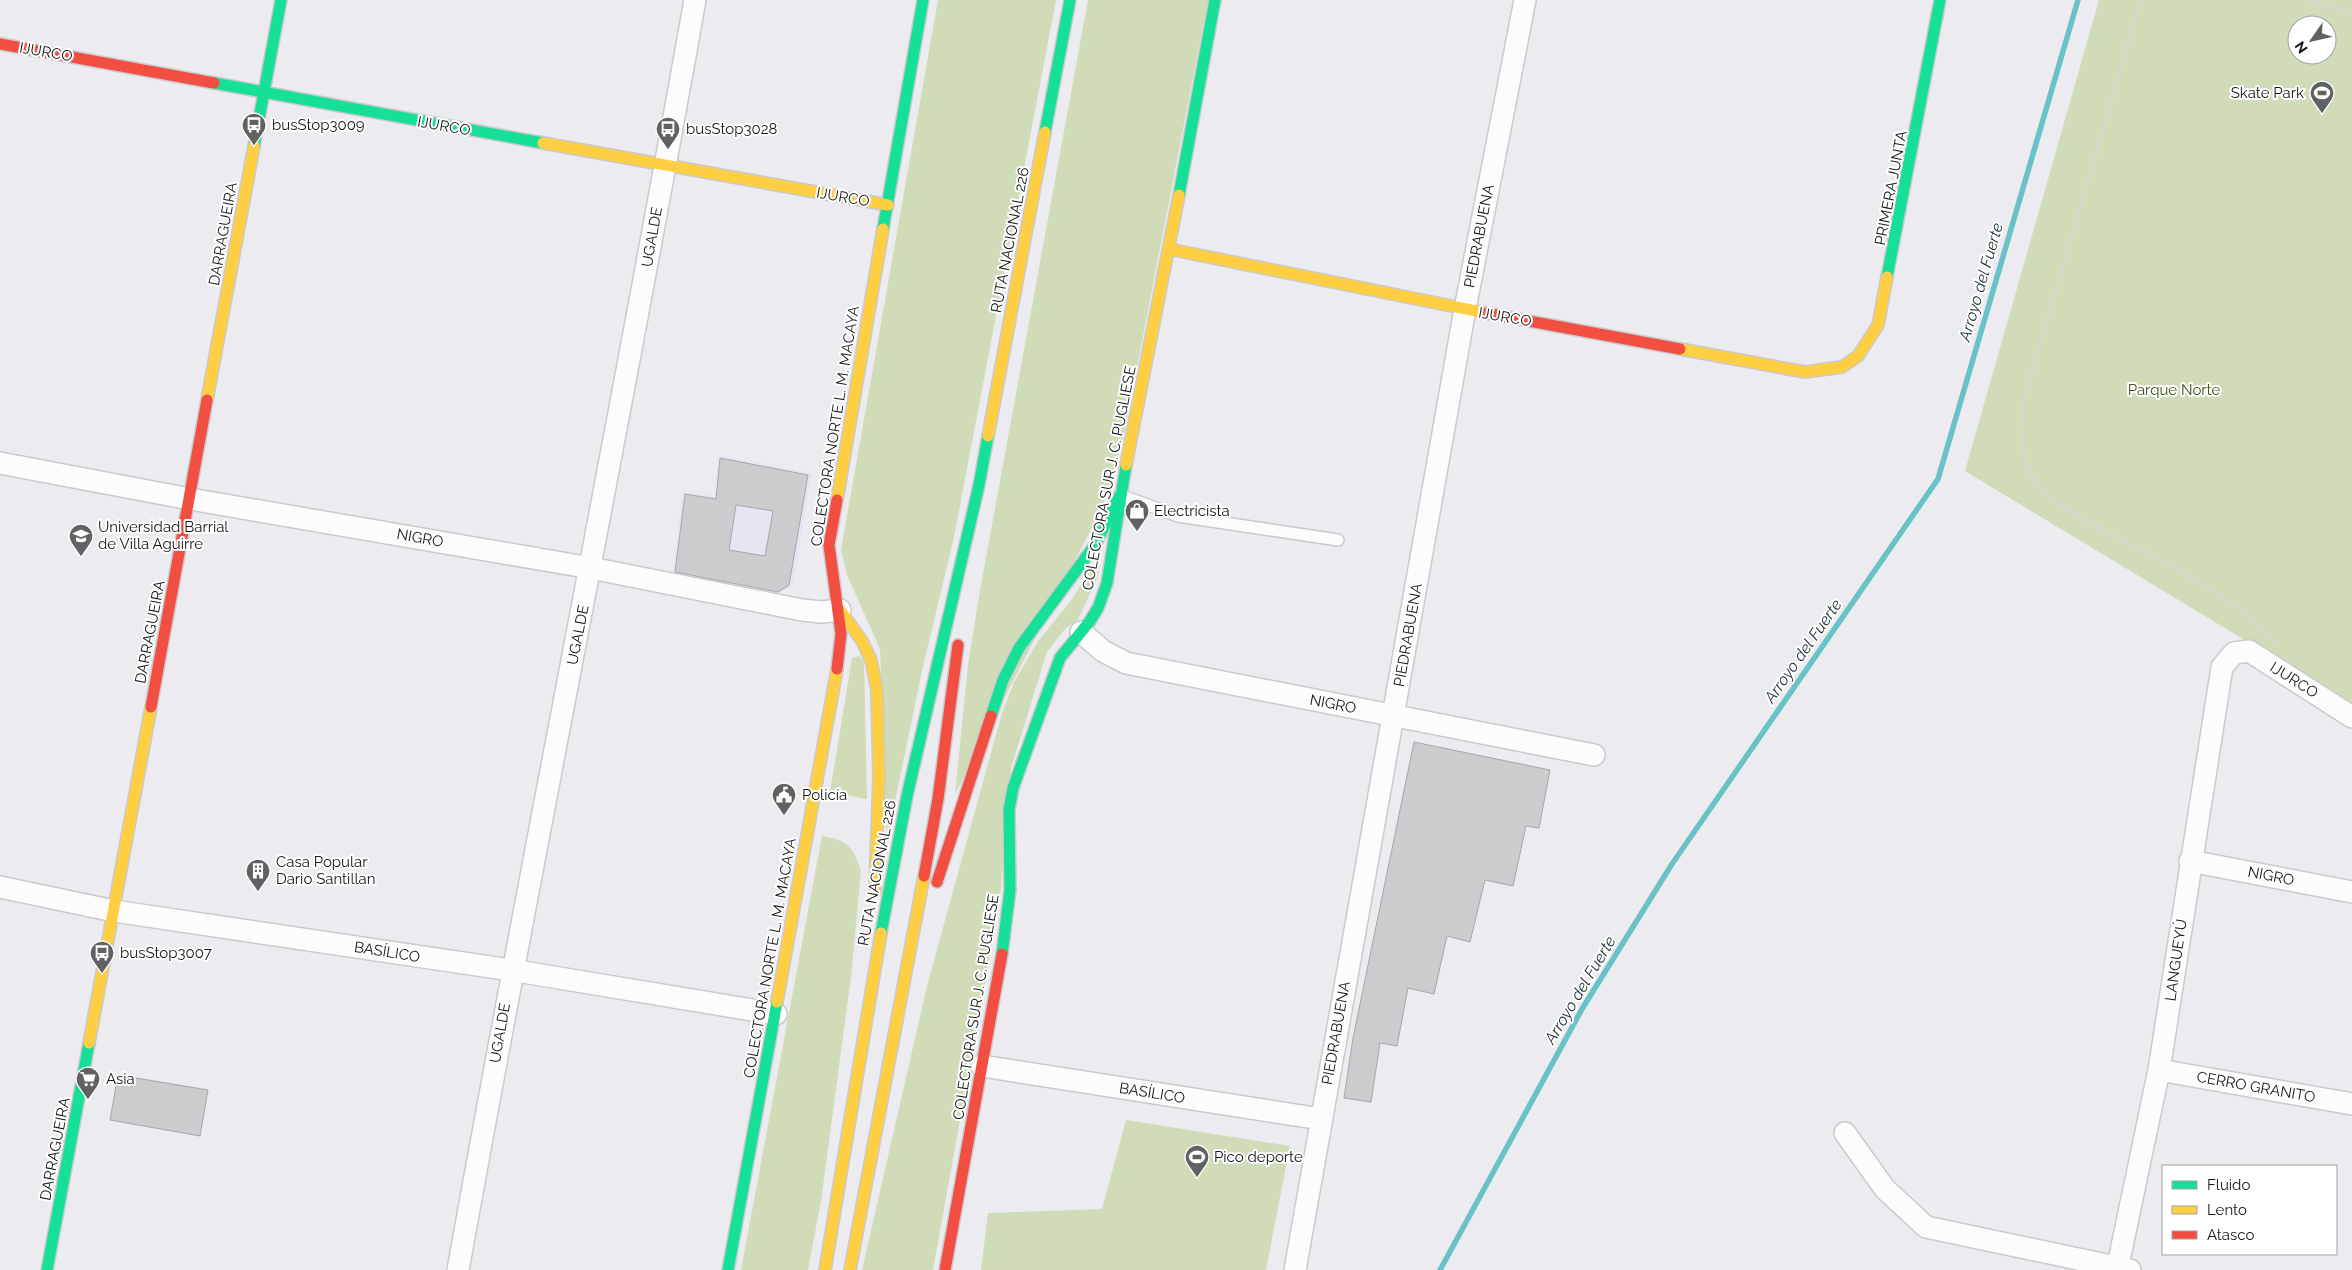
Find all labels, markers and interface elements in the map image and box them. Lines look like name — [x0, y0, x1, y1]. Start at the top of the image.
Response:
north arrow — [2287, 15, 2337, 65]
street label: IJURCO — [18, 38, 74, 66]
text: N — [2292, 38, 2311, 56]
sports icon: Skate Park — [2309, 80, 2335, 114]
place label: Skate Park — [2231, 84, 2304, 102]
bus stop icon: busStop3009 — [241, 112, 267, 146]
street label: IJURCO — [416, 112, 472, 140]
place label: busStop3009 — [272, 116, 365, 134]
bus stop icon: busStop3028 — [655, 116, 681, 150]
place label: busStop3028 — [686, 120, 777, 138]
street label: PRIMERA JUNTA — [1871, 129, 1911, 247]
street label: RUTA NACIONAL 226 — [987, 166, 1033, 314]
street label: DARRAGUEIRA — [205, 181, 241, 287]
street label: IJURCO — [815, 183, 871, 211]
street label: PIEDRABUENA — [1460, 183, 1498, 289]
street label: UGALDE — [638, 205, 666, 269]
water label: Arroyo del Fuerte — [1955, 220, 2007, 344]
street label: IJURCO — [1477, 303, 1533, 331]
street label: COLECTORA NORTE L. M. MACAYA — [807, 304, 863, 548]
street label: COLECTORA SUR J. C. PUGLIESE — [1078, 364, 1140, 592]
park label: Parque Norte — [2128, 381, 2220, 399]
shop icon: Electricista — [1124, 498, 1150, 532]
place label: Electricista — [1154, 502, 1230, 520]
place label: Universidad Barrial de Villa Aguirre — [98, 518, 229, 553]
school or university icon: Universidad Barrial de Villa Aguirre — [68, 523, 94, 557]
street label: NIGRO — [395, 525, 445, 551]
street label: DARRAGUEIRA — [131, 579, 169, 685]
street label: PIEDRABUENA — [1390, 582, 1426, 688]
water label: Arroyo del Fuerte — [1760, 595, 1846, 707]
street label: UGALDE — [563, 603, 593, 667]
street label: IJURCO — [2267, 658, 2321, 702]
street label: NIGRO — [1308, 691, 1358, 717]
public building icon: Policía — [771, 782, 797, 816]
place label: Policía — [802, 786, 847, 804]
street label: RUTA NACIONAL 226 — [854, 799, 900, 947]
street label: COLECTORA NORTE L. M. MACAYA — [740, 837, 800, 1079]
place label: Casa Popular Dario Santillan — [276, 853, 375, 888]
building icon: Casa Popular Dario Santillan — [245, 858, 271, 892]
street label: NIGRO — [2246, 863, 2296, 889]
street label: COLECTORA SUR J. C. PUGLIESE — [949, 893, 1003, 1121]
street label: LANGUEYÚ — [2161, 918, 2191, 1002]
water label: Arroyo del Fuerte — [1540, 932, 1620, 1048]
street label: BASÍLICO — [353, 938, 421, 966]
bus stop icon: busStop3007 — [89, 940, 115, 974]
place label: busStop3007 — [120, 944, 212, 962]
street label: PIEDRABUENA — [1318, 980, 1354, 1086]
street label: UGALDE — [486, 1001, 514, 1065]
supermarket icon: Asia — [75, 1066, 101, 1100]
street label: CERRO GRANITO — [2195, 1068, 2317, 1106]
place label: Asia — [106, 1070, 135, 1088]
street label: BASÍLICO — [1118, 1079, 1186, 1107]
street label: DARRAGUEIRA — [36, 1096, 74, 1202]
sports icon: Pico deporte — [1184, 1144, 1210, 1178]
place label: Pico deporte — [1214, 1148, 1303, 1166]
legend — [2162, 1165, 2337, 1255]
text: Fluido — [2207, 1176, 2250, 1194]
text: Lento — [2207, 1201, 2247, 1219]
text: Atasco — [2207, 1226, 2254, 1244]

